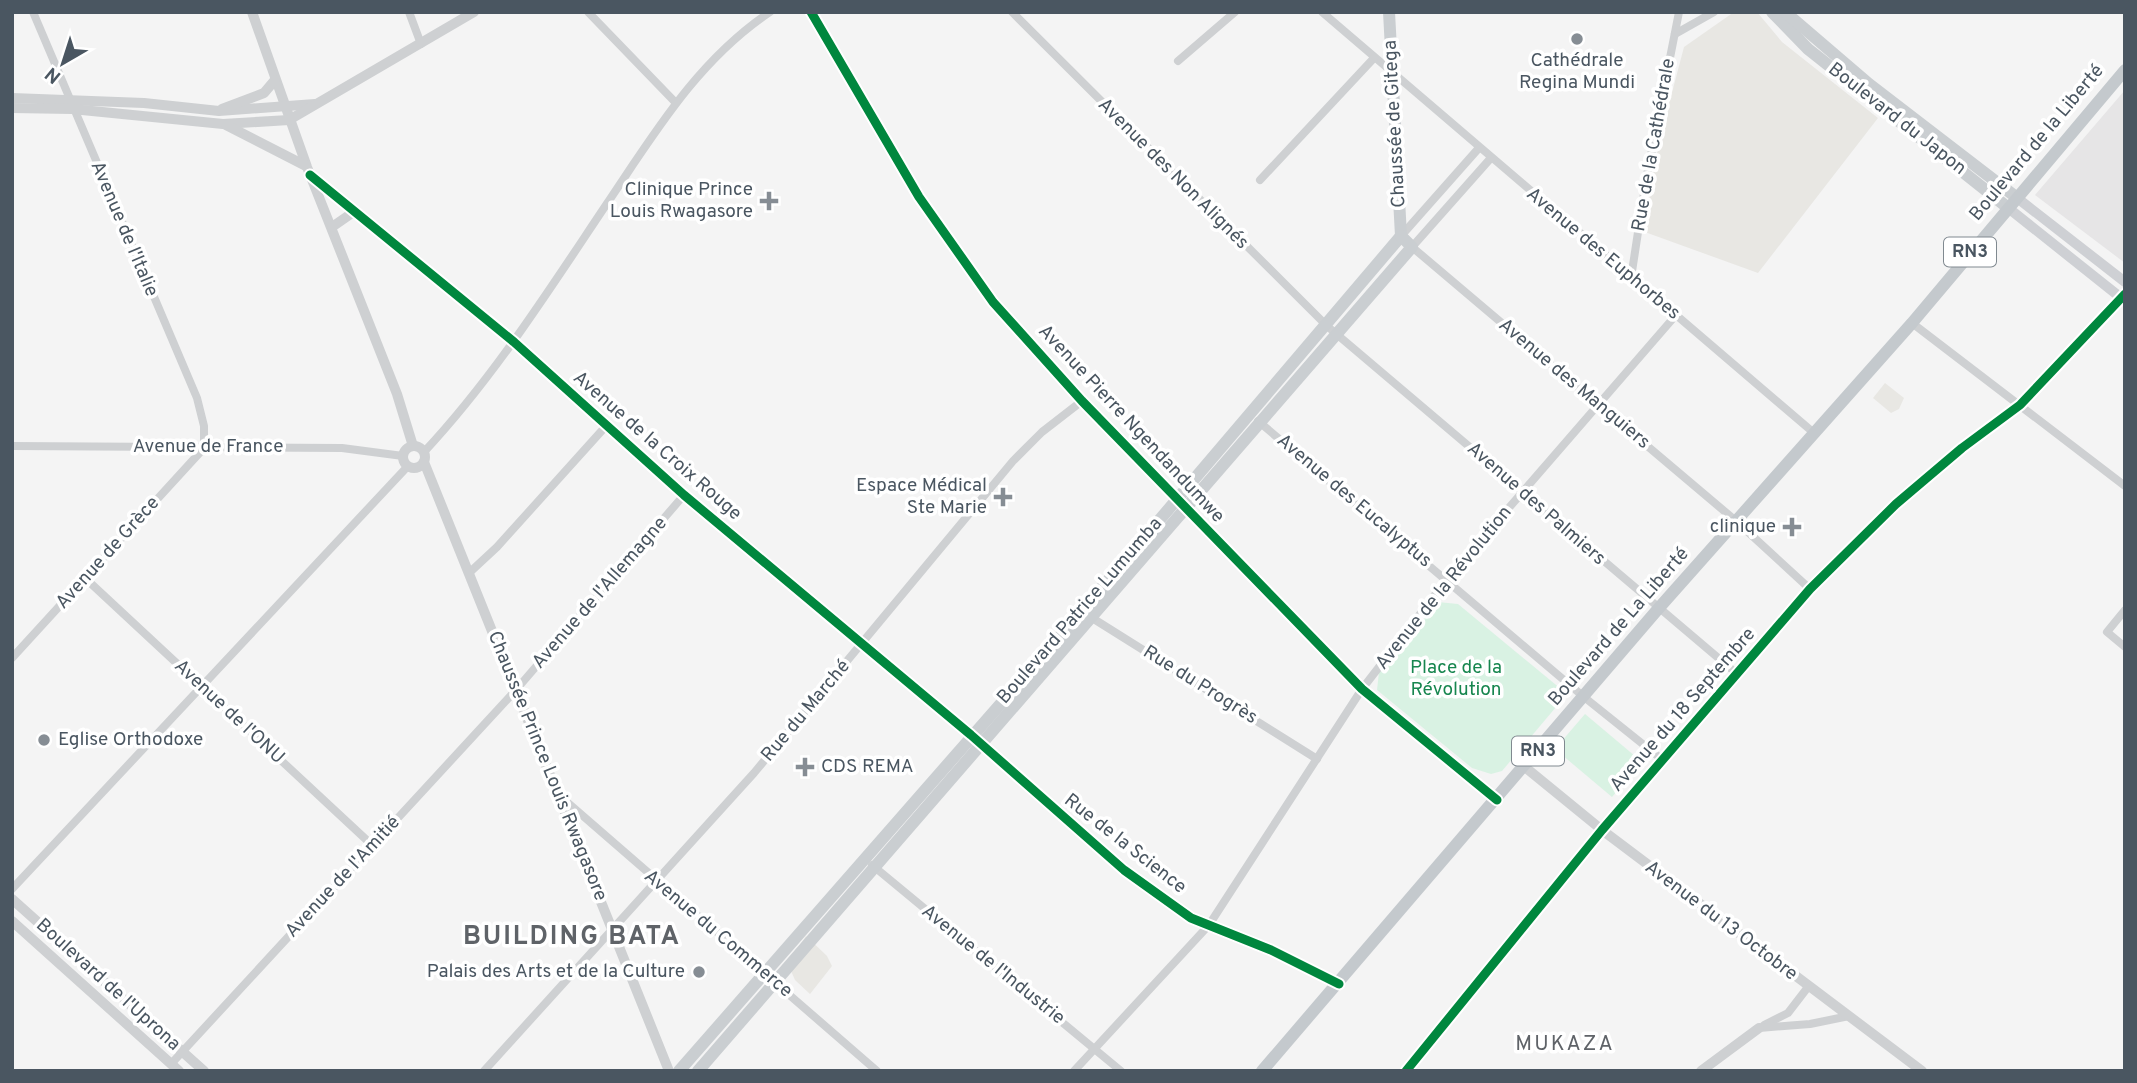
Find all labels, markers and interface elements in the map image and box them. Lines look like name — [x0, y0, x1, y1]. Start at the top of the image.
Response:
north arrow — [28, 28, 98, 98]
marker: Cathédrale Regina Mundi — [1569, 31, 1585, 47]
street label: Chaussée de Gitega — [1379, 40, 1411, 208]
place label: Cathédrale Regina Mundi — [1519, 49, 1635, 95]
street label: Rue de la Cathédrale — [1627, 57, 1681, 233]
street label: Boulevard du Japon — [1823, 57, 1971, 181]
street label: Boulevard de la Liberté — [1965, 60, 2109, 226]
text: N — [41, 61, 66, 88]
street label: Avenue des Non Alignés — [1092, 93, 1254, 255]
street label: Avenue de l'Italie — [85, 158, 163, 300]
place label: Clinique Prince Louis Rwagasore — [610, 178, 753, 224]
street label: Avenue des Euphorbes — [1521, 183, 1685, 325]
marker: Clinique Prince Louis Rwagasore — [759, 191, 779, 211]
road number: RN3 — [1944, 238, 1996, 266]
street label: Avenue des Manguiers — [1493, 314, 1655, 454]
street label: Avenue Pierre Ngendandumwe — [1033, 320, 1229, 528]
street label: Avenue de la Croix Rouge — [568, 366, 746, 526]
street label: Avenue des Eucalyptus — [1271, 429, 1437, 573]
street label: Avenue de France — [133, 435, 283, 459]
street label: Avenue des Palmiers — [1462, 437, 1610, 571]
place label: Espace Médical Ste Marie — [856, 474, 987, 520]
marker: Espace Médical Ste Marie — [993, 487, 1013, 507]
street label: Avenue de Grèce — [51, 491, 165, 615]
street label: Avenue de la Révolution — [1371, 501, 1517, 675]
street label: Avenue de l'Allemagne — [527, 512, 673, 674]
street label: Boulevard Patrice Lumumba — [992, 513, 1168, 709]
place label: clinique — [1710, 515, 1776, 539]
marker: clinique — [1782, 517, 1802, 537]
street label: Boulevard de La Liberté — [1543, 543, 1695, 711]
street label: Avenue du 18 Septembre — [1605, 623, 1761, 797]
street label: Chaussée Prince Louis Rwagasore — [482, 628, 612, 904]
street label: Rue du Progrès — [1138, 640, 1262, 730]
street label: Avenue de l'ONU — [169, 655, 289, 769]
street label: Rue du Marché — [756, 655, 856, 767]
park label: Place de la Révolution — [1410, 656, 1502, 702]
place label: Eglise Orthodoxe — [58, 728, 203, 752]
marker: Eglise Orthodoxe — [36, 732, 52, 748]
road number: RN3 — [1512, 736, 1564, 766]
place label: CDS REMA — [821, 755, 914, 779]
marker: CDS REMA — [795, 757, 815, 777]
street label: Rue de la Science — [1059, 789, 1191, 899]
street label: Avenue de l'Amitié — [280, 811, 406, 943]
street label: Avenue du 13 Octobre — [1640, 856, 1802, 986]
street label: Avenue du Commerce — [639, 865, 797, 1003]
street label: Avenue de l'Industrie — [916, 900, 1070, 1030]
street label: Boulevard de l'Uprona — [31, 914, 185, 1056]
district label: BUILDING BATA — [463, 921, 681, 954]
place label: Palais des Arts et de la Culture — [427, 960, 685, 984]
marker: Palais des Arts et de la Culture — [691, 964, 707, 980]
district label: MUKAZA — [1515, 1031, 1615, 1058]

